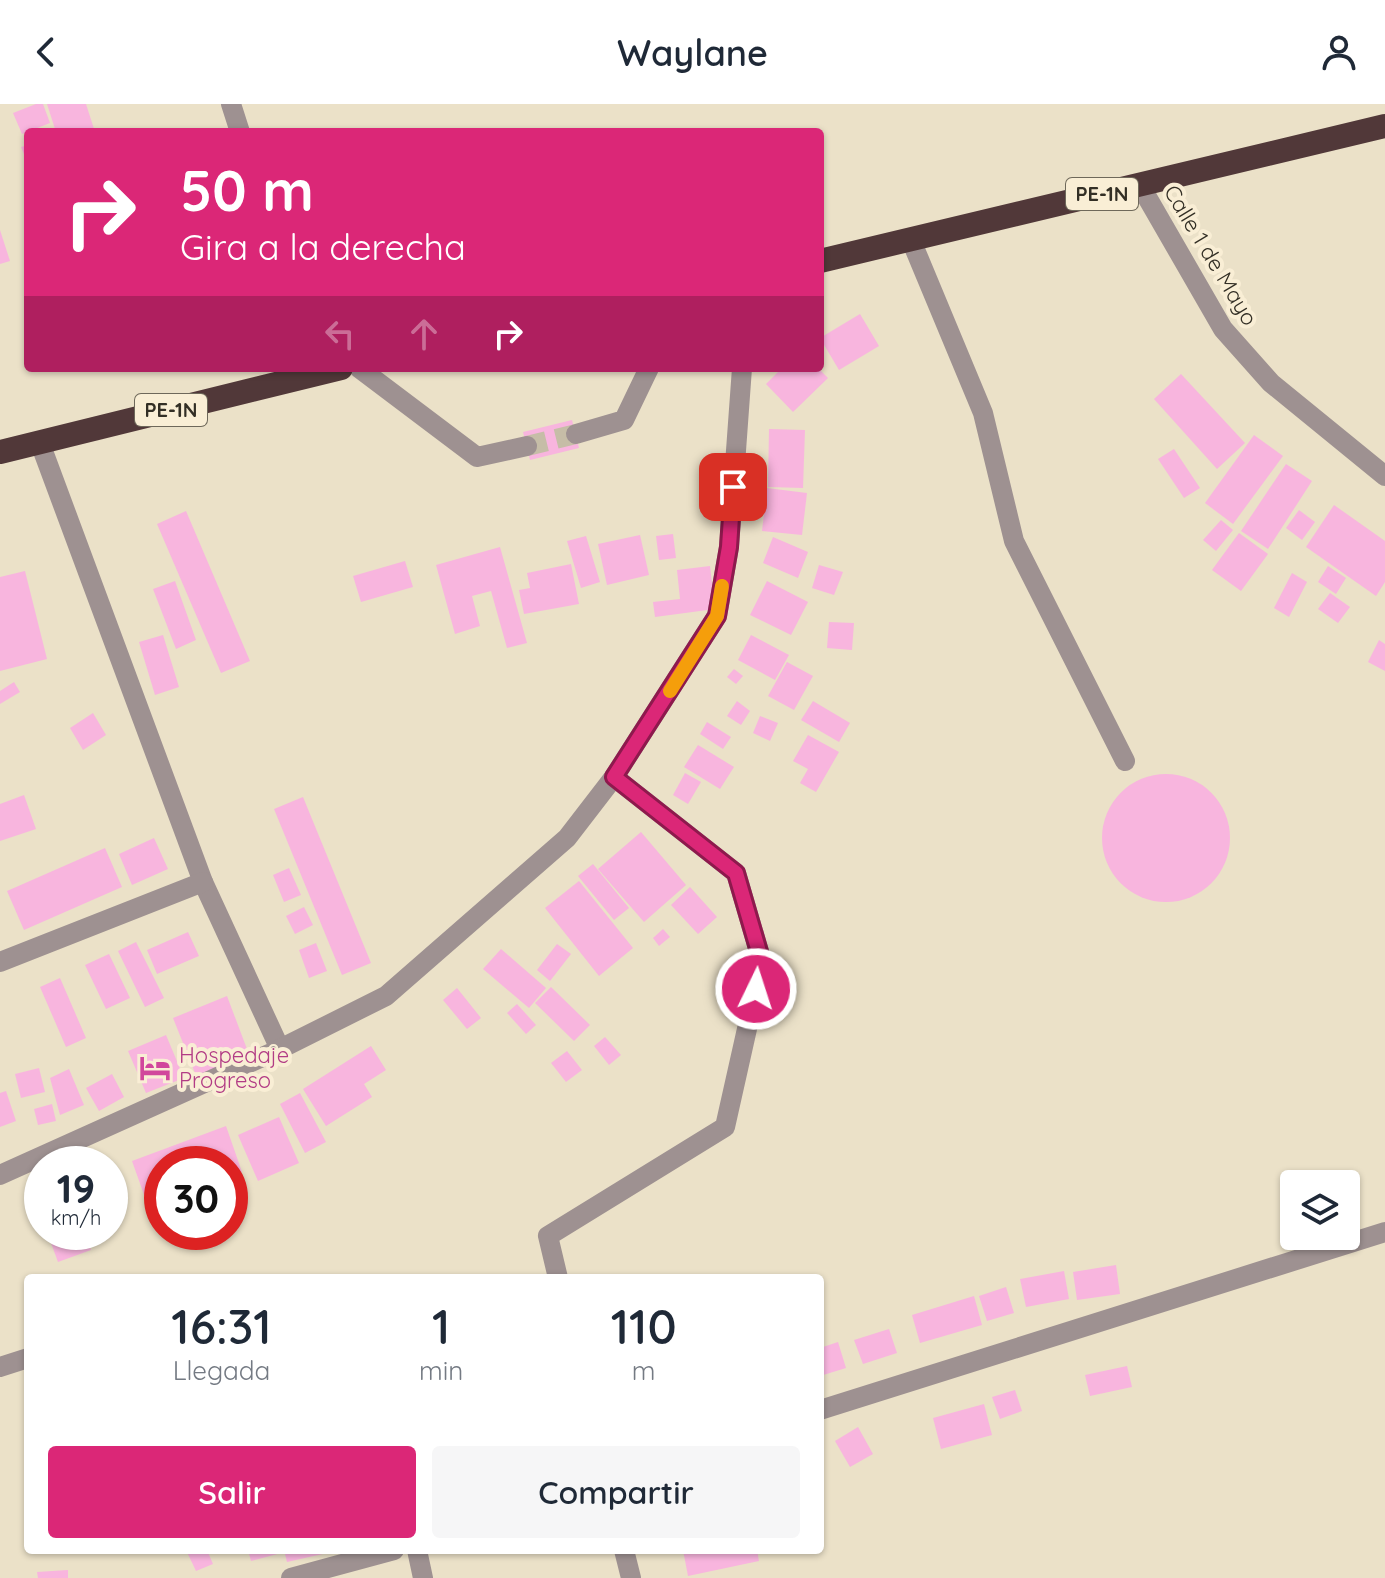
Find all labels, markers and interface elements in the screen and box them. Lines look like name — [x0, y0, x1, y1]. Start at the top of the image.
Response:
icon: back — [24, 30, 68, 74]
text: Waylane — [617, 30, 768, 75]
icon: person — [1317, 30, 1361, 74]
text: 50 m — [180, 155, 314, 225]
icon: right — [48, 160, 152, 264]
road number: PE-1N — [1066, 178, 1138, 210]
street label: Calle 1 de Mayo — [1158, 180, 1264, 330]
text: Gira a la derecha — [180, 224, 466, 269]
icon: left — [318, 312, 362, 356]
icon: ahead — [402, 312, 446, 356]
icon: right — [486, 312, 530, 356]
road number: PE-1N — [135, 394, 207, 426]
pin — [699, 453, 767, 521]
icon: arrive — [711, 465, 755, 509]
position arrow — [714, 947, 798, 1031]
place label: Hospedaje Progreso — [179, 1041, 289, 1094]
hotel icon: Hospedaje Progreso — [138, 1051, 172, 1085]
speed limit sign: 30 — [144, 1146, 248, 1250]
text: 19 — [57, 1163, 95, 1213]
map controls — [1280, 1170, 1360, 1250]
button: layers — [1280, 1170, 1360, 1250]
text: km/h — [51, 1205, 101, 1230]
text: 16:31 — [171, 1296, 272, 1356]
text: 1 — [432, 1296, 450, 1356]
text: 110 — [611, 1296, 677, 1356]
text: Llegada — [173, 1354, 270, 1387]
text: min — [419, 1354, 463, 1387]
text: m — [632, 1354, 656, 1387]
button: Salir — [48, 1446, 416, 1538]
button: Compartir — [432, 1446, 800, 1538]

